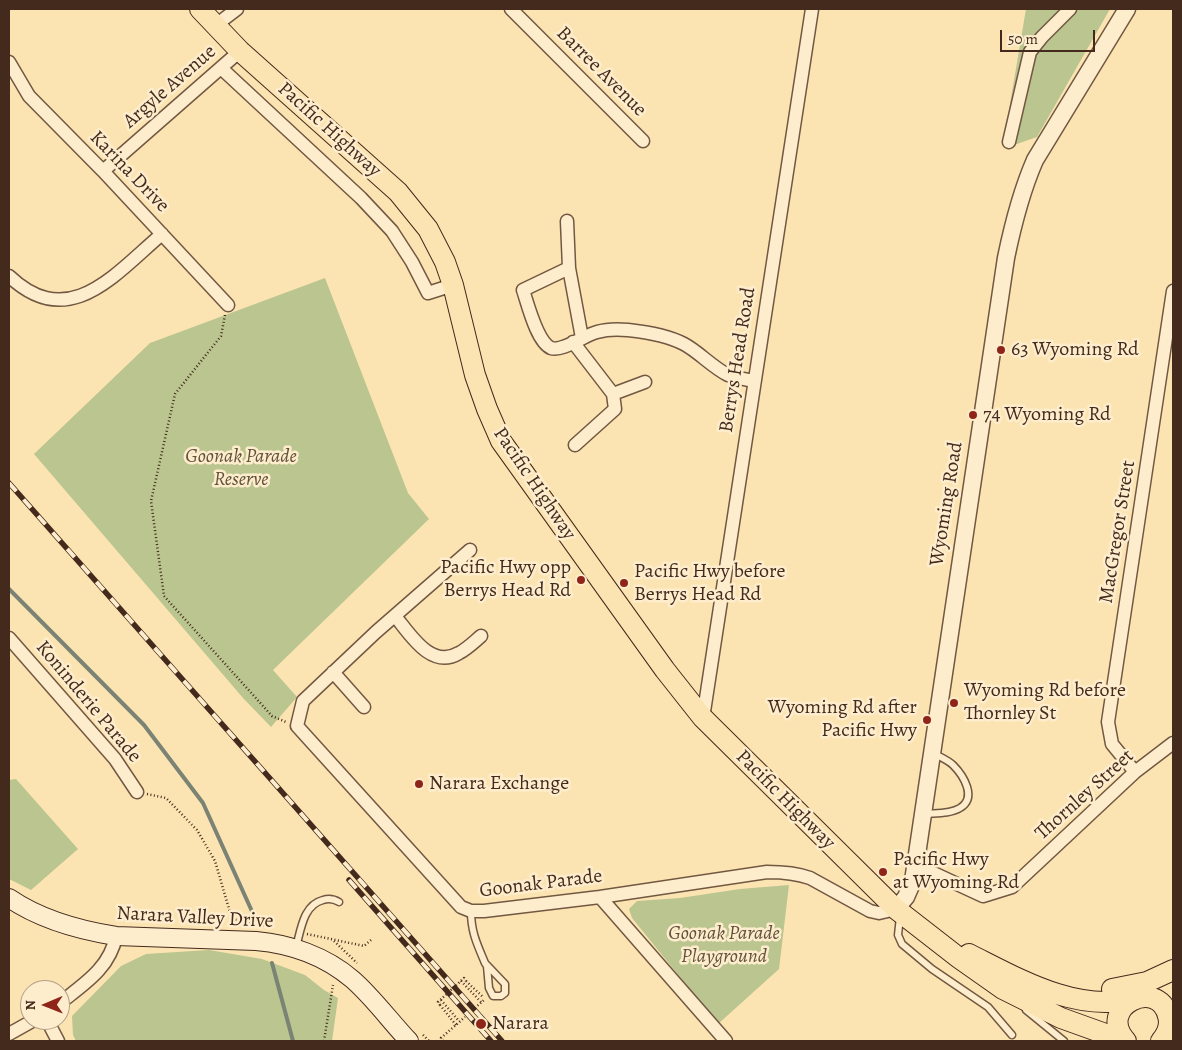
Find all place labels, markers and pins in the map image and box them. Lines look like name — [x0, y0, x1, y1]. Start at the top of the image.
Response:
place label: 63 Wyoming Rd — [1011, 338, 1139, 362]
marker: 63 Wyoming Rd — [995, 344, 1007, 356]
place label: 74 Wyoming Rd — [983, 403, 1111, 427]
marker: 74 Wyoming Rd — [967, 409, 979, 421]
place label: Pacific Hwy opp Berrys Head Rd — [440, 556, 571, 603]
place label: Pacific Hwy before Berrys Head Rd — [634, 560, 785, 607]
marker: Pacific Hwy opp Berrys Head Rd — [575, 574, 587, 586]
marker: Pacific Hwy before Berrys Head Rd — [618, 577, 630, 589]
place label: Wyoming Rd before Thornley St — [964, 679, 1126, 726]
place label: Wyoming Rd after Pacific Hwy — [768, 696, 917, 743]
marker: Wyoming Rd before Thornley St — [948, 697, 960, 709]
marker: Wyoming Rd after Pacific Hwy — [921, 714, 933, 726]
place label: Narara Exchange — [429, 772, 569, 796]
marker: Narara Exchange — [413, 778, 425, 790]
place label: Pacific Hwy at Wyoming Rd — [893, 848, 1019, 895]
marker: Pacific Hwy at Wyoming Rd — [877, 866, 889, 878]
place label: Narara — [492, 1012, 549, 1036]
marker: Narara — [474, 1017, 488, 1031]

